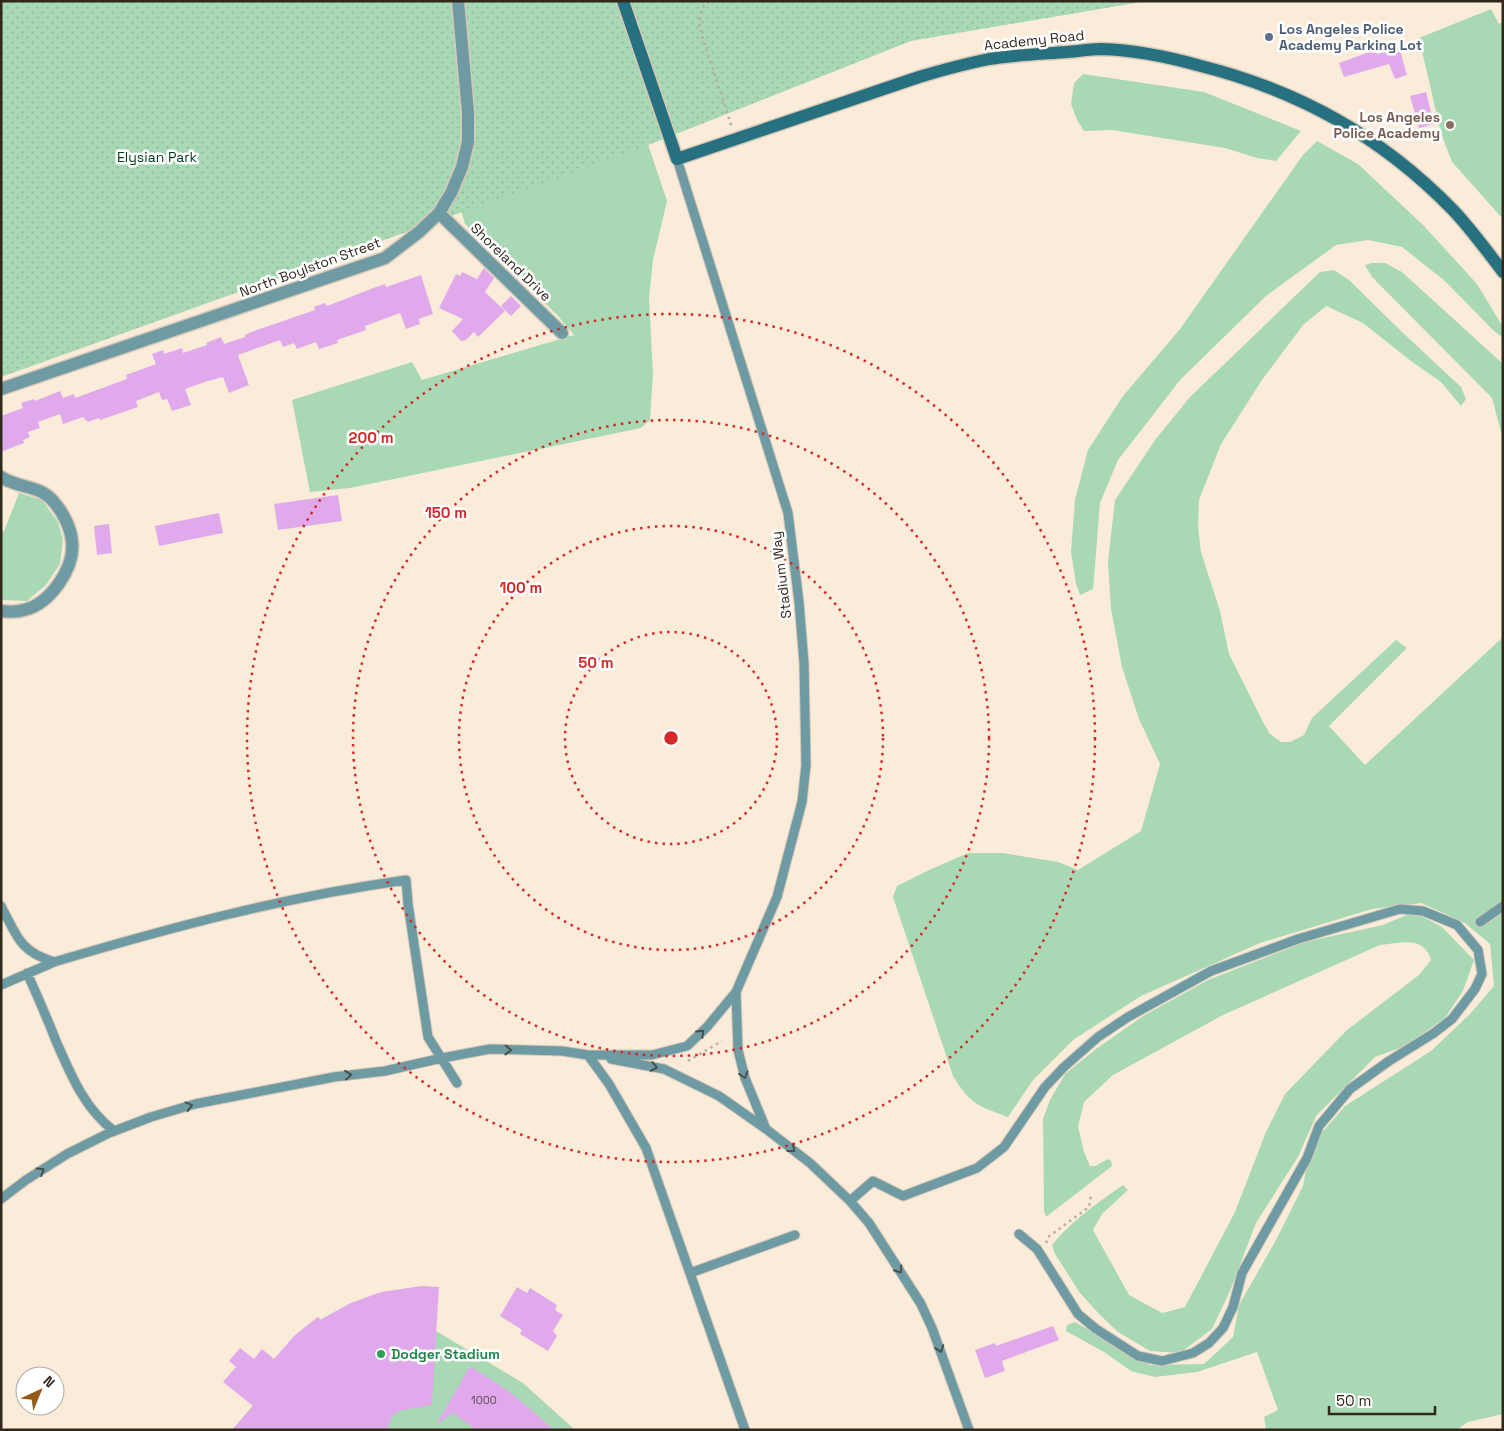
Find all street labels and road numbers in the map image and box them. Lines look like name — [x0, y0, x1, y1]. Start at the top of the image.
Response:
street label: Academy Road — [983, 26, 1085, 54]
street label: Shoreland Drive — [467, 219, 555, 305]
street label: North Boylston Street — [237, 233, 383, 301]
street label: Stadium Way — [767, 530, 795, 620]

